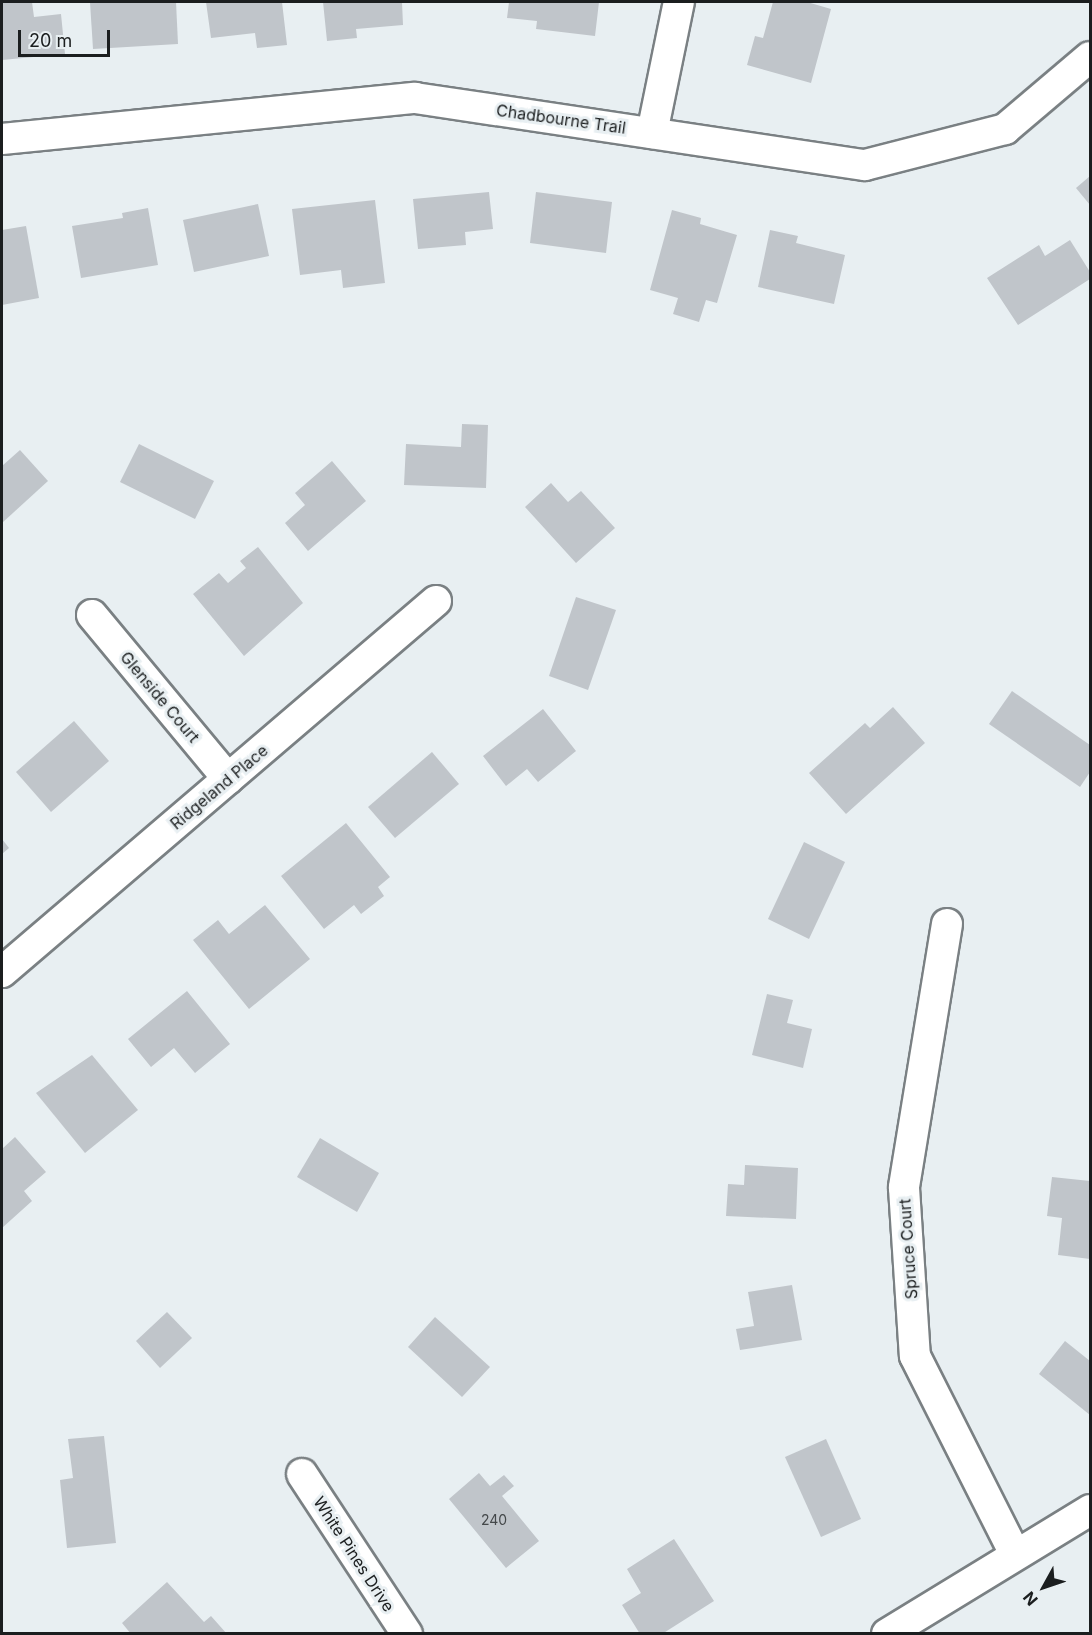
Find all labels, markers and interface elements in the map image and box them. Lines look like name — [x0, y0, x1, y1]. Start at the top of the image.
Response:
scale bar — [21, 18, 112, 56]
text: 20 m — [29, 30, 72, 51]
street label: Chadbourne Trail — [495, 100, 627, 138]
street label: Glenside Court — [116, 648, 204, 746]
street label: Ridgeland Place — [166, 741, 272, 833]
street label: Spruce Court — [895, 1198, 921, 1300]
street label: White Pines Drive — [310, 1493, 398, 1615]
house number: 240 — [481, 1512, 507, 1528]
north arrow — [1014, 1557, 1074, 1617]
text: N — [1019, 1587, 1042, 1610]

